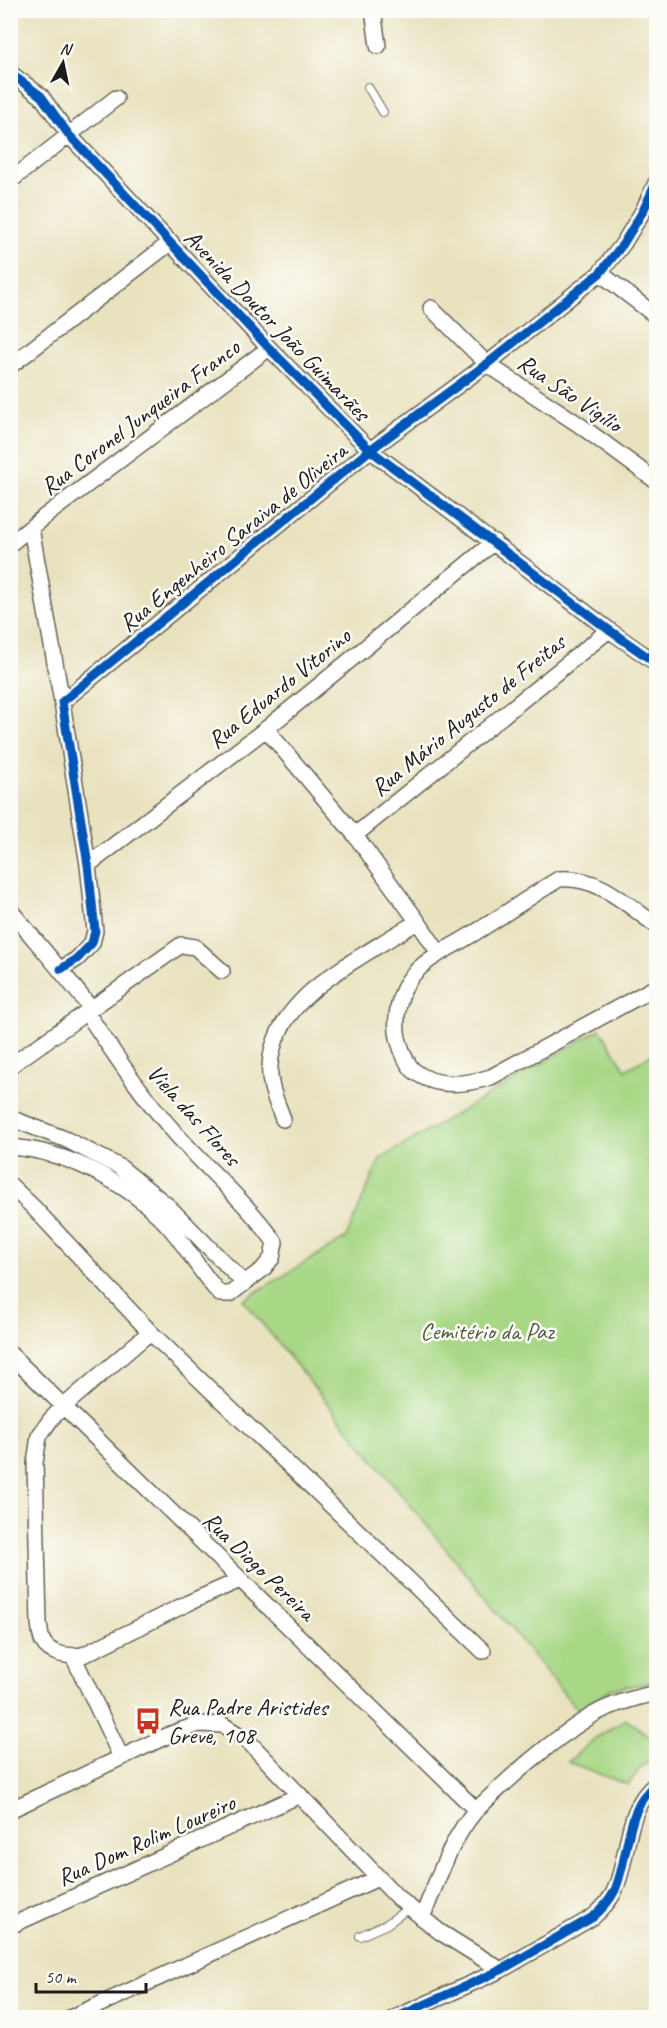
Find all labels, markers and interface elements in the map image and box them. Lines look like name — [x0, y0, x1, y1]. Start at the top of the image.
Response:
north arrow — [33, 33, 93, 93]
text: N — [59, 39, 75, 60]
street label: Avenida Doutor João Guimarães — [178, 223, 378, 429]
street label: Rua Coronel Junqueira Franco — [35, 331, 247, 502]
street label: Rua São Vigílio — [512, 347, 630, 440]
street label: Rua Engenheiro Saraiva de Oliveira — [113, 435, 355, 638]
street label: Rua Eduardo Vitorino — [201, 620, 358, 755]
street label: Rua Mário Augusto de Freitas — [365, 626, 573, 803]
street label: Viela das Flores — [141, 1058, 249, 1173]
park label: Cemitério da Paz — [420, 1316, 555, 1346]
street label: Rua Diogo Pereira — [197, 1505, 323, 1629]
place label: Rua Padre Aristides Greve, 108 — [168, 1692, 330, 1750]
bus stop icon: Rua Padre Aristides Greve, 108 — [133, 1706, 163, 1736]
street label: Rua Dom Rolim Loureiro — [52, 1787, 241, 1893]
scale bar — [36, 1956, 146, 1994]
text: 50 m — [45, 1966, 78, 1988]

